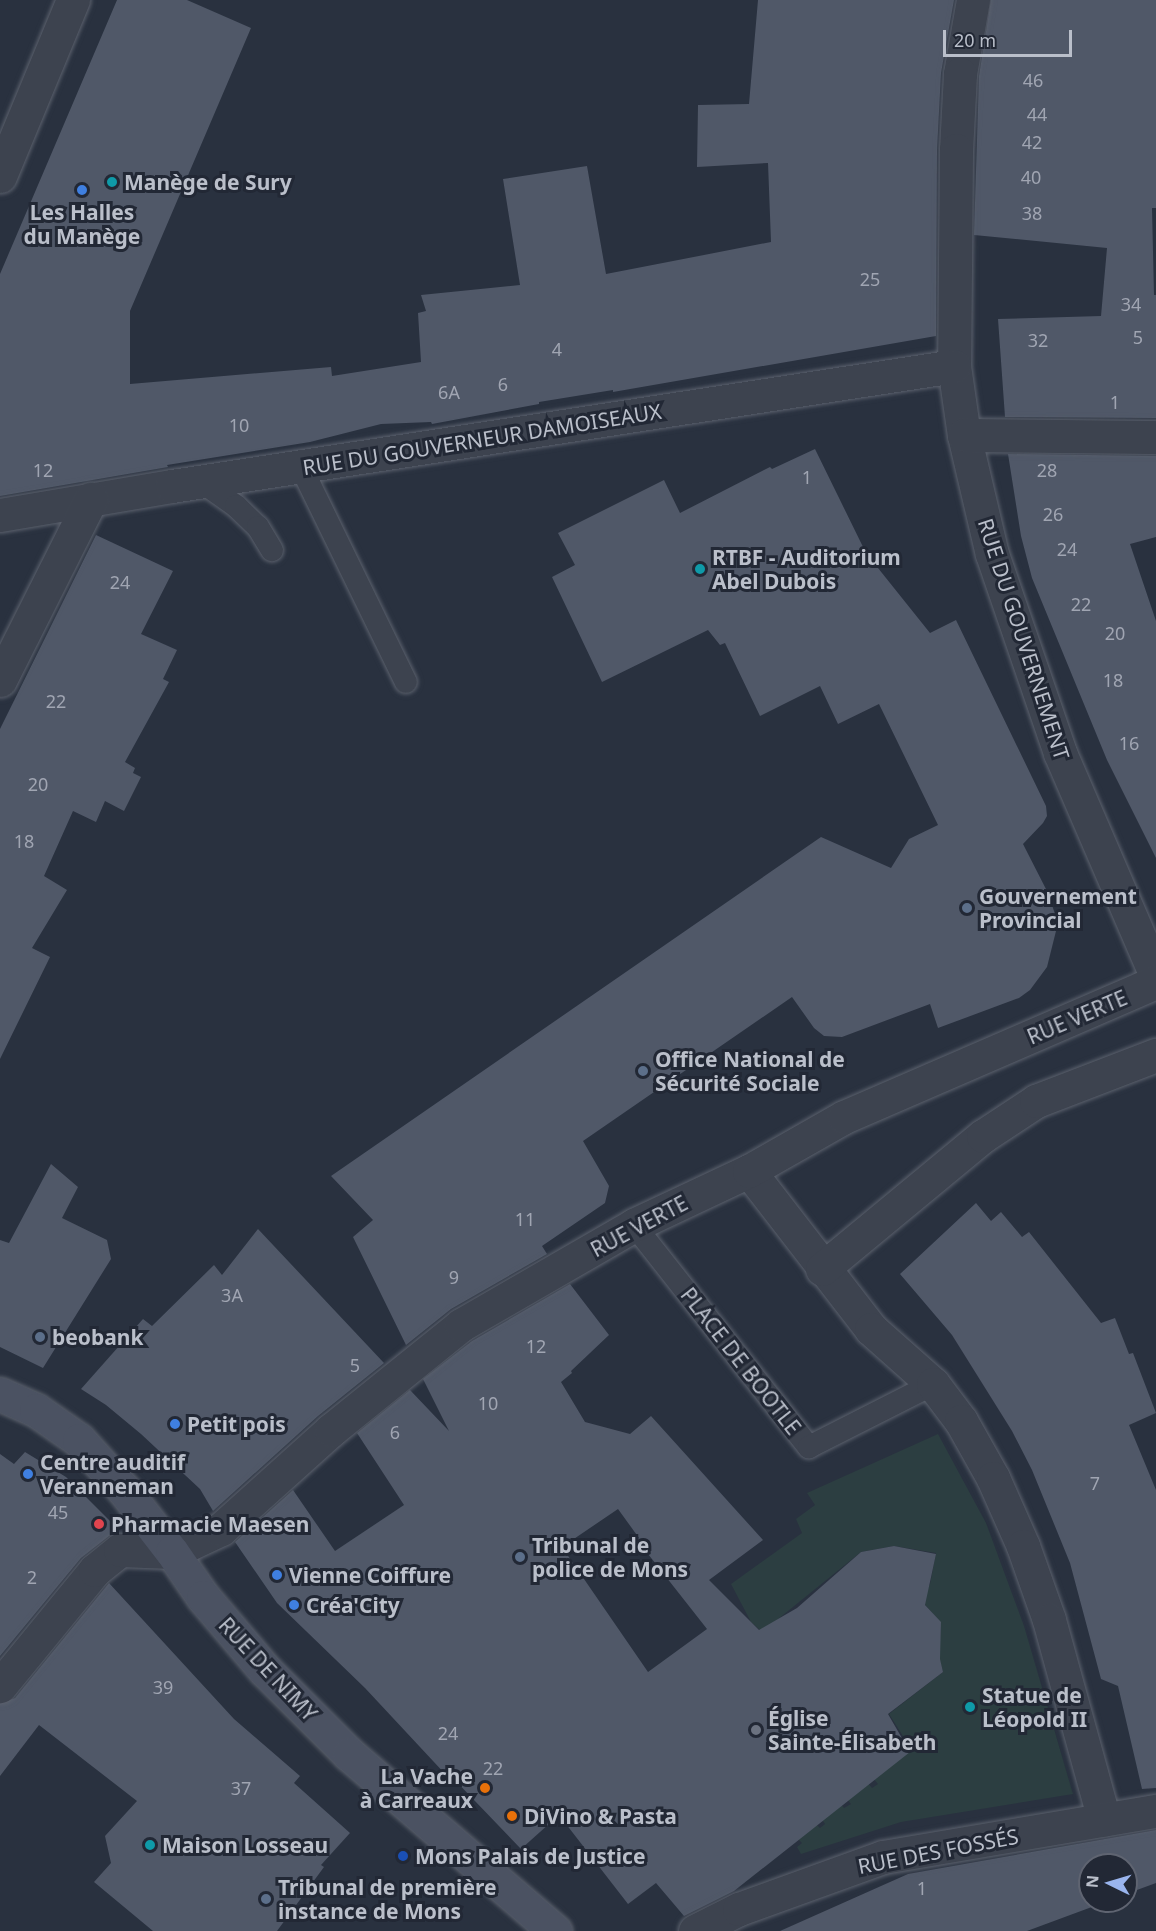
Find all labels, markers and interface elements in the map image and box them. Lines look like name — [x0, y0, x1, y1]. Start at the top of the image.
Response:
scale bar — [946, 18, 1075, 56]
text: 20 m — [954, 28, 996, 52]
house number: 46 — [1023, 69, 1043, 91]
house number: 44 — [1027, 103, 1047, 125]
house number: 42 — [1022, 131, 1042, 153]
house number: 40 — [1021, 166, 1041, 188]
place label: Manège de Sury — [124, 169, 292, 195]
marker: Manège de Sury — [105, 175, 119, 189]
marker: Les Halles du Manège — [75, 183, 89, 197]
place label: Les Halles du Manège — [24, 199, 140, 249]
house number: 38 — [1022, 202, 1042, 224]
house number: 25 — [860, 268, 880, 290]
house number: 34 — [1121, 293, 1141, 315]
house number: 5 — [1133, 326, 1143, 348]
house number: 32 — [1028, 329, 1048, 351]
house number: 4 — [552, 338, 562, 360]
house number: 6 — [498, 373, 508, 395]
house number: 6A — [438, 381, 460, 403]
house number: 1 — [1110, 391, 1120, 413]
street label: RUE DU GOUVERNEUR DAMOISEAUX — [301, 398, 663, 480]
house number: 10 — [229, 414, 249, 436]
house number: 12 — [33, 459, 53, 481]
house number: 28 — [1037, 459, 1057, 481]
house number: 1 — [802, 466, 812, 488]
house number: 26 — [1043, 503, 1063, 525]
street label: RUE DU GOUVERNEMENT — [973, 515, 1075, 763]
house number: 24 — [1057, 538, 1077, 560]
place label: RTBF - Auditorium Abel Dubois — [712, 544, 901, 594]
marker: RTBF - Auditorium Abel Dubois — [693, 562, 707, 576]
house number: 24 — [110, 571, 130, 593]
house number: 22 — [1071, 593, 1091, 615]
house number: 20 — [1105, 622, 1125, 644]
house number: 18 — [1103, 669, 1123, 691]
house number: 22 — [46, 690, 66, 712]
house number: 16 — [1119, 732, 1139, 754]
house number: 20 — [28, 773, 48, 795]
house number: 18 — [14, 830, 34, 852]
place label: Gouvernement Provincial — [979, 883, 1137, 933]
marker: Gouvernement Provincial — [960, 901, 974, 915]
street label: RUE VERTE — [1023, 985, 1131, 1049]
place label: Office National de Sécurité Sociale — [655, 1046, 845, 1096]
marker: Office National de Sécurité Sociale — [636, 1064, 650, 1078]
street label: RUE VERTE — [586, 1190, 692, 1262]
house number: 11 — [515, 1208, 535, 1230]
house number: 9 — [449, 1266, 459, 1288]
street label: PLACE DE BOOTLE — [676, 1282, 806, 1440]
house number: 3A — [221, 1284, 243, 1306]
place label: beobank — [52, 1324, 143, 1350]
marker: beobank — [33, 1330, 47, 1344]
house number: 12 — [526, 1335, 546, 1357]
house number: 5 — [350, 1354, 360, 1376]
house number: 10 — [478, 1392, 498, 1414]
place label: Petit pois — [187, 1411, 286, 1437]
marker: Petit pois — [168, 1417, 182, 1431]
house number: 6 — [390, 1421, 400, 1443]
place label: Centre auditif Veranneman — [40, 1449, 185, 1499]
marker: Centre auditif Veranneman — [21, 1467, 35, 1481]
house number: 7 — [1090, 1472, 1100, 1494]
house number: 45 — [48, 1501, 68, 1523]
place label: Pharmacie Maesen — [111, 1511, 309, 1537]
marker: Pharmacie Maesen — [92, 1517, 106, 1531]
place label: Tribunal de police de Mons — [532, 1532, 688, 1582]
marker: Tribunal de police de Mons — [513, 1550, 527, 1564]
place label: Vienne Coiffure — [289, 1562, 451, 1588]
house number: 2 — [27, 1566, 37, 1588]
marker: Vienne Coiffure — [270, 1568, 284, 1582]
place label: Créa'City — [306, 1592, 400, 1618]
marker: Créa'City — [287, 1598, 301, 1612]
street label: RUE DE NIMY — [214, 1612, 322, 1726]
house number: 39 — [153, 1676, 173, 1698]
place label: Statue de Léopold II — [982, 1682, 1087, 1732]
marker: Statue de Léopold II — [963, 1700, 977, 1714]
place label: Église Sainte-Élisabeth — [768, 1705, 936, 1755]
house number: 24 — [438, 1722, 458, 1744]
marker: Église Sainte-Élisabeth — [749, 1723, 763, 1737]
house number: 22 — [483, 1757, 503, 1779]
place label: La Vache à Carreaux — [360, 1763, 473, 1813]
house number: 37 — [231, 1777, 251, 1799]
marker: La Vache à Carreaux — [478, 1781, 492, 1795]
place label: DiVino & Pasta — [524, 1803, 677, 1829]
marker: DiVino & Pasta — [505, 1809, 519, 1823]
street label: RUE DES FOSSÉS — [856, 1823, 1020, 1879]
place label: Maison Losseau — [162, 1832, 328, 1858]
marker: Maison Losseau — [143, 1838, 157, 1852]
place label: Mons Palais de Justice — [415, 1843, 645, 1869]
marker: Mons Palais de Justice — [396, 1849, 410, 1863]
north arrow — [1078, 1853, 1138, 1913]
place label: Tribunal de première instance de Mons — [278, 1874, 496, 1924]
text: N — [1081, 1874, 1104, 1889]
house number: 1 — [917, 1877, 927, 1899]
marker: Tribunal de première instance de Mons — [259, 1892, 273, 1906]

